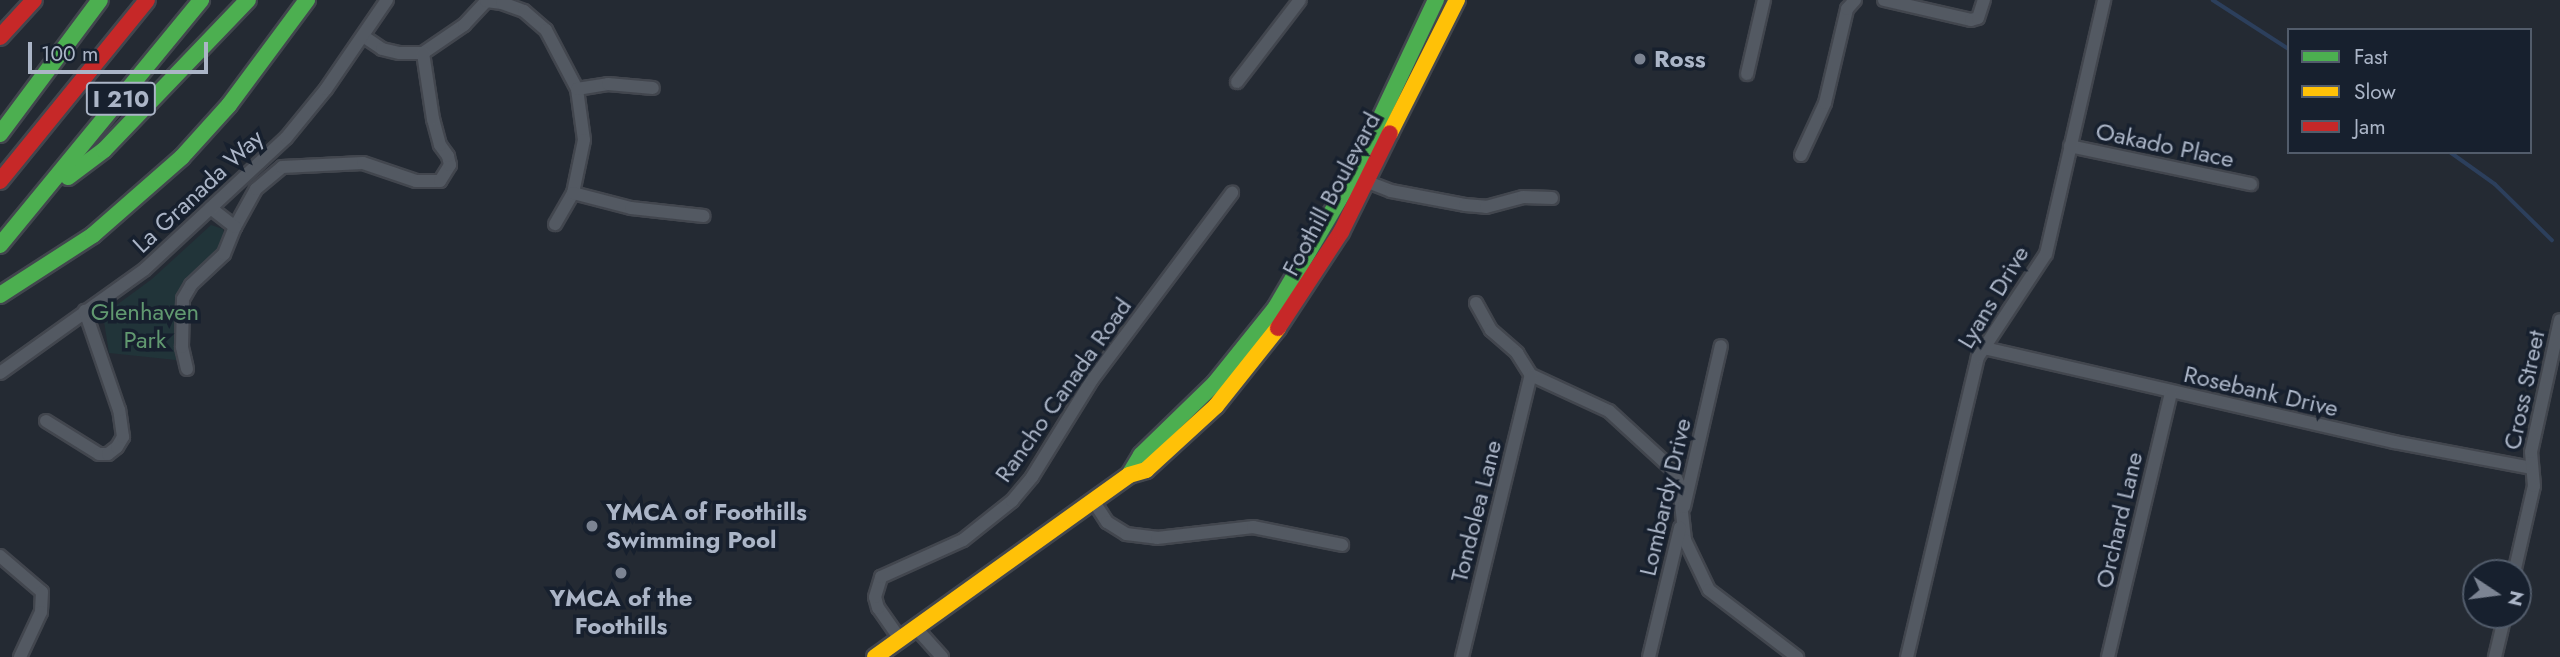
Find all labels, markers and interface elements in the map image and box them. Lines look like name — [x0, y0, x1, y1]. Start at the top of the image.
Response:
scale bar — [32, 28, 212, 72]
legend — [2287, 28, 2532, 154]
text: 100 m — [41, 39, 98, 69]
text: Fast — [2354, 42, 2387, 72]
place label: Ross — [1654, 45, 1706, 73]
marker: Ross — [1632, 51, 1648, 67]
text: Slow — [2354, 77, 2396, 107]
road number: I 210 — [84, 80, 158, 118]
street label: Foothill Boulevard — [1276, 107, 1386, 281]
text: Jam — [2354, 112, 2386, 142]
street label: Oakado Place — [2093, 116, 2237, 174]
street label: La Granada Way — [127, 123, 269, 259]
street label: Lyans Drive — [1951, 240, 2035, 354]
street label: Rancho Canada Road — [989, 292, 1137, 488]
park label: Glenhaven Park — [91, 298, 199, 354]
street label: Cross Street — [2497, 328, 2551, 452]
street label: Rosebank Drive — [2181, 359, 2341, 423]
street label: Lombardy Drive — [1633, 415, 1697, 579]
street label: Tondolea Lane — [1444, 437, 1508, 585]
street label: Orchard Lane — [2089, 449, 2149, 591]
place label: YMCA of Foothills Swimming Pool — [606, 498, 807, 554]
marker: YMCA of Foothills Swimming Pool — [584, 518, 600, 534]
north arrow — [2462, 559, 2532, 629]
marker: YMCA of the Foothills — [613, 565, 629, 581]
place label: YMCA of the Foothills — [549, 584, 693, 640]
text: N — [2501, 588, 2531, 609]

